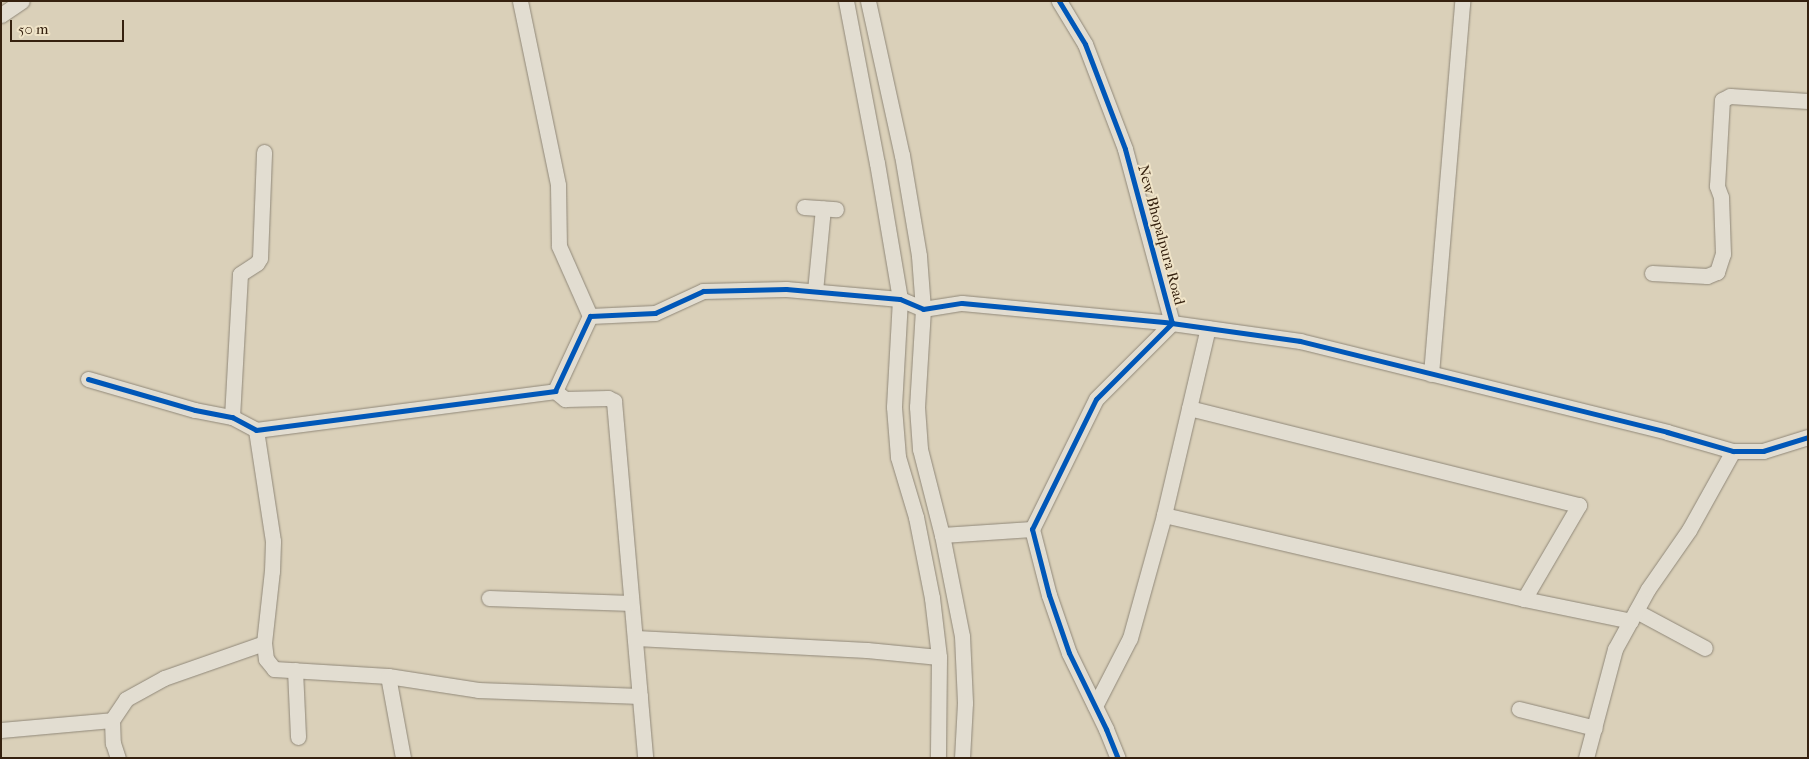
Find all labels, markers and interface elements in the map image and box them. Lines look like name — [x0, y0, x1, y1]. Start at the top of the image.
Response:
scale bar — [12, 10, 126, 42]
text: 50 m — [18, 20, 48, 38]
street label: New Bhopalpura Road — [1134, 163, 1188, 307]

